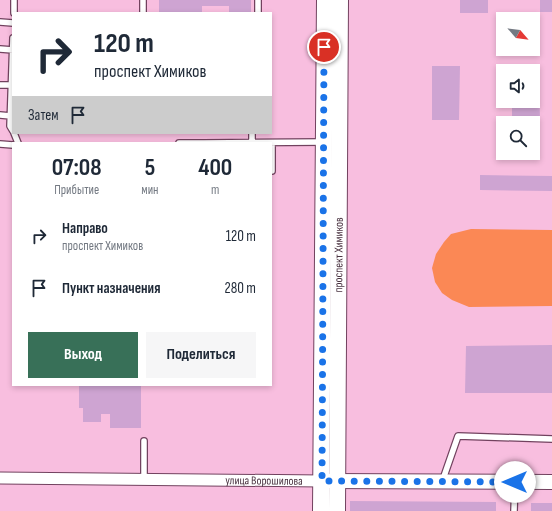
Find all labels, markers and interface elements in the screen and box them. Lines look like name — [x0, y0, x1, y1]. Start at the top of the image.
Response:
north arrow — [496, 12, 540, 56]
map controls — [496, 12, 540, 160]
text: 120 m — [94, 27, 154, 60]
icon: right — [28, 28, 80, 80]
pin — [307, 30, 341, 64]
icon: arrive — [313, 36, 335, 58]
text: проспект Химиков — [94, 61, 206, 82]
button: sound — [496, 64, 540, 108]
icon: arrive — [67, 104, 89, 126]
text: Затем — [28, 106, 59, 125]
button: search — [496, 116, 540, 160]
text: 07:08 — [52, 153, 102, 182]
text: 5 — [145, 153, 155, 182]
text: 400 — [198, 153, 232, 182]
text: Прибытие — [54, 182, 99, 198]
text: мин — [141, 182, 159, 198]
text: m — [211, 182, 219, 198]
street label: проспект Химиков — [331, 217, 347, 293]
text: Направо — [62, 219, 108, 238]
icon: right — [28, 225, 50, 247]
text: 120 m — [226, 227, 256, 246]
text: проспект Химиков — [62, 238, 143, 254]
icon: arrive — [28, 277, 50, 299]
text: Пункт назначения — [62, 279, 160, 298]
text: 280 m — [225, 279, 256, 298]
button: Выход — [28, 332, 138, 378]
button: Поделиться — [146, 332, 256, 378]
position arrow — [494, 461, 536, 503]
street label: улица Ворошилова — [225, 473, 303, 489]

